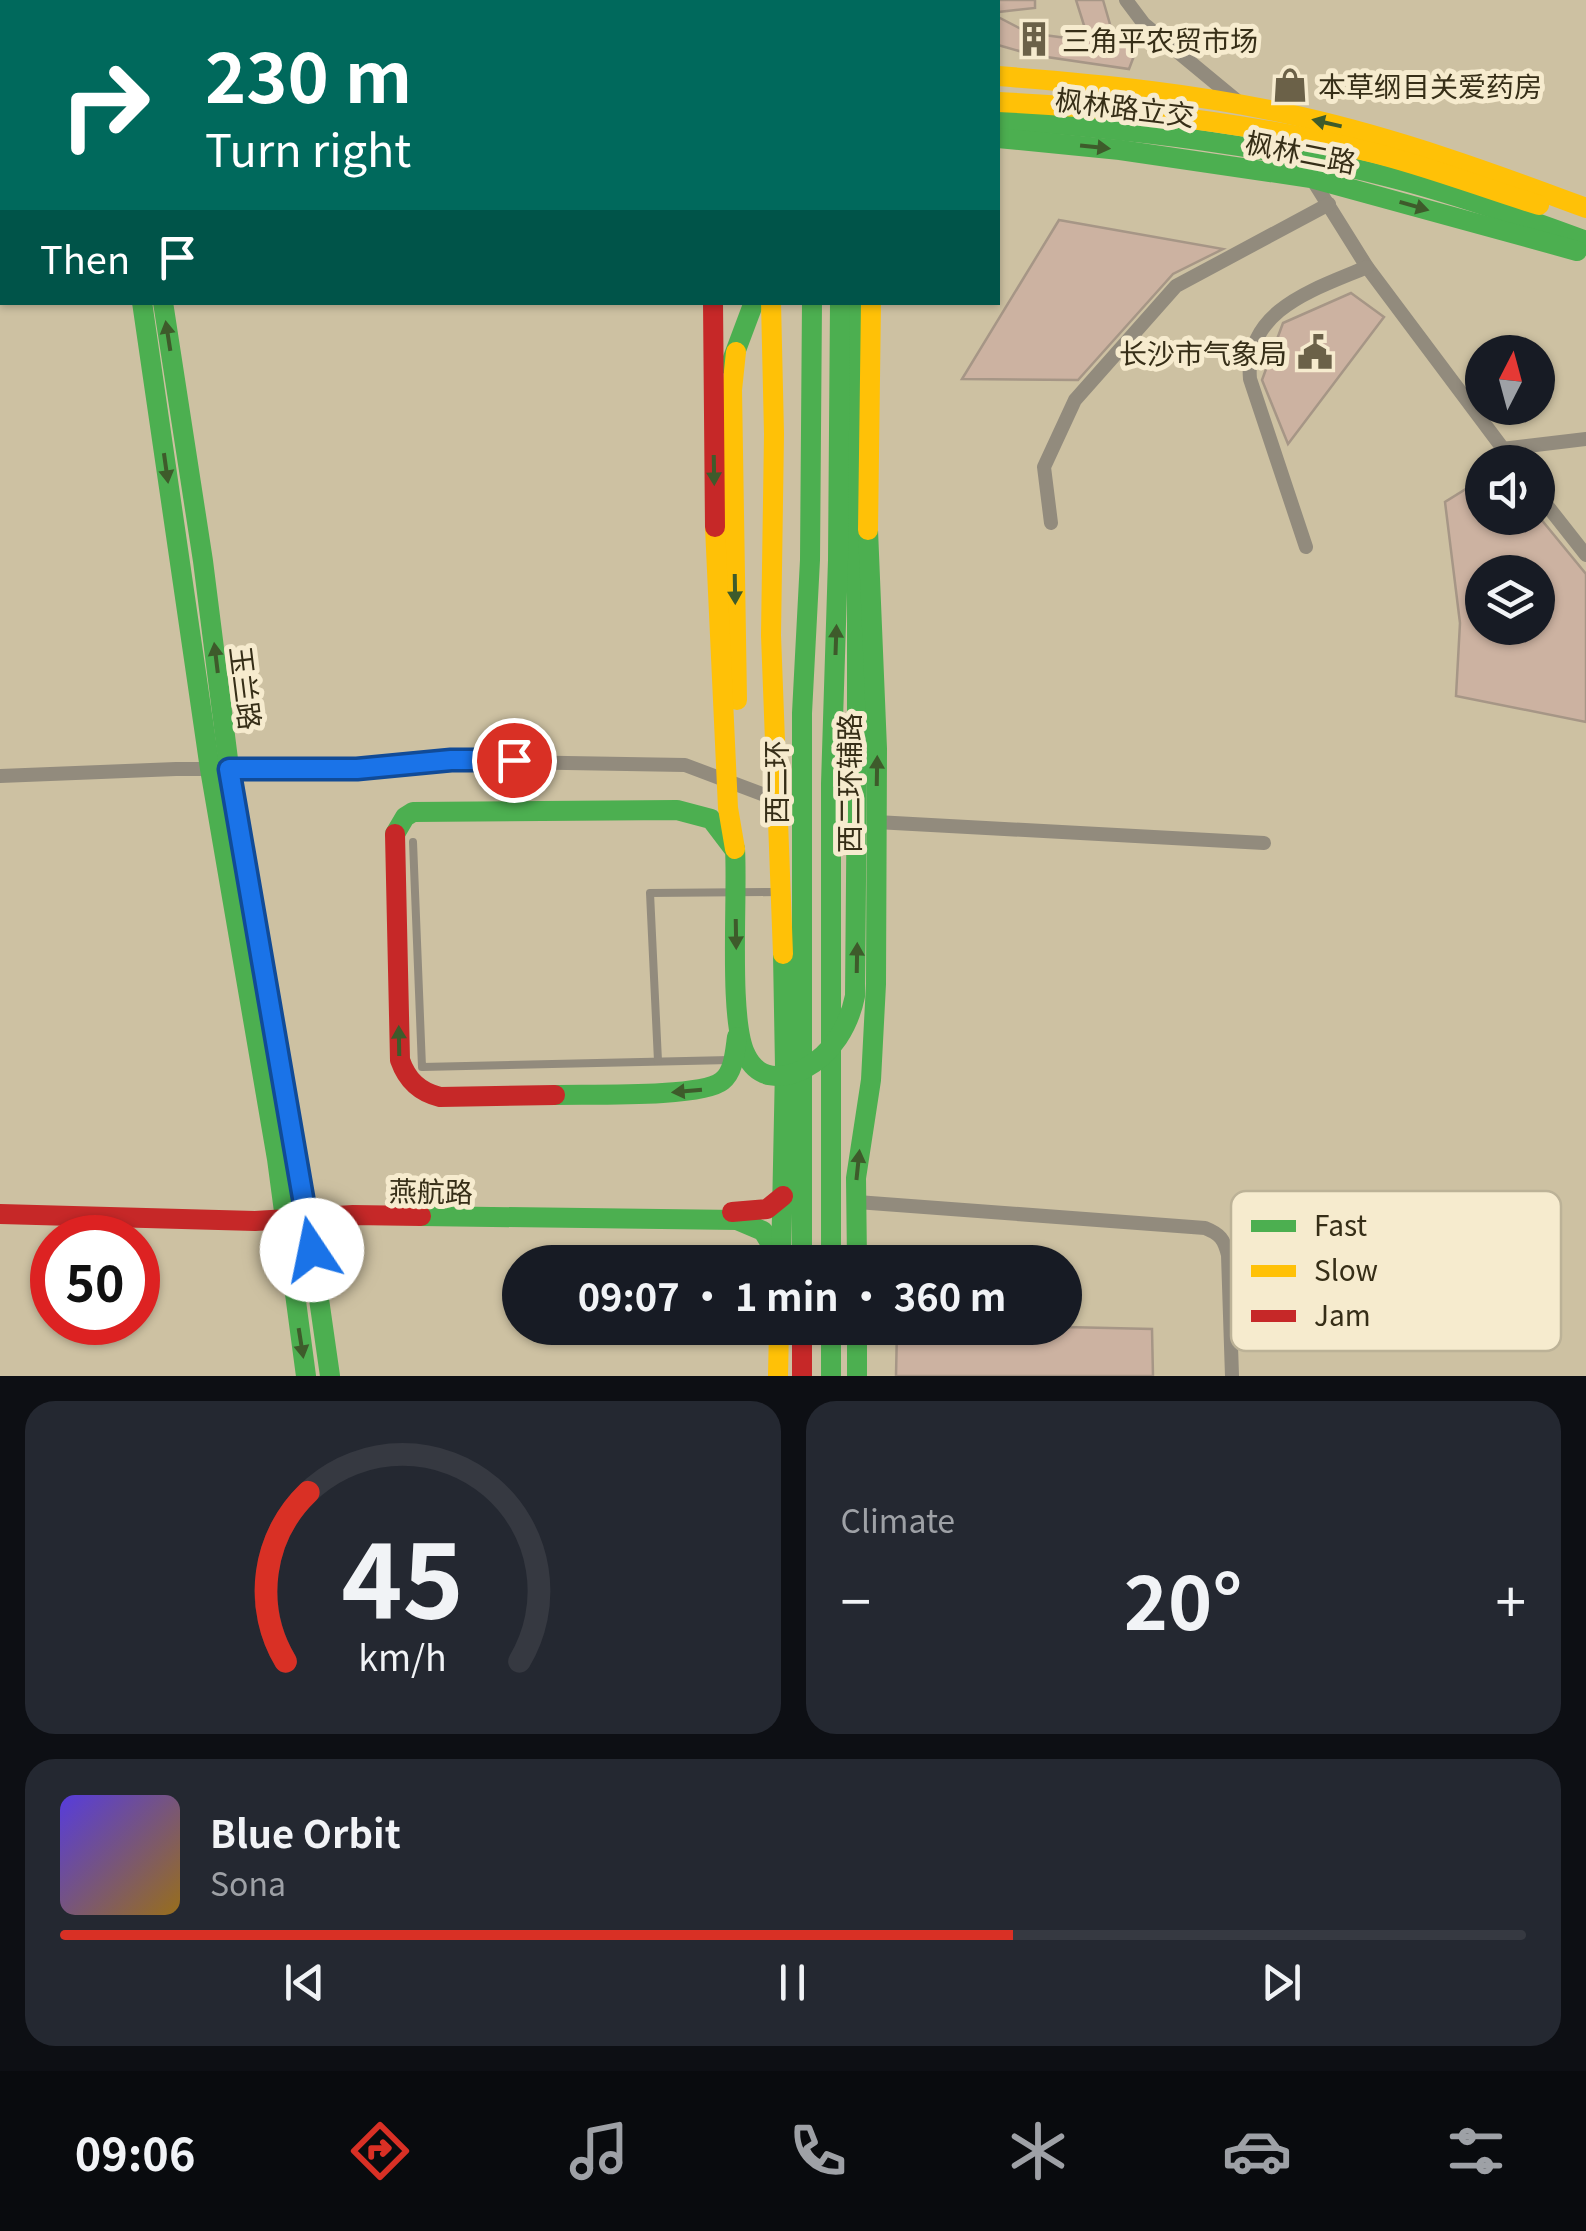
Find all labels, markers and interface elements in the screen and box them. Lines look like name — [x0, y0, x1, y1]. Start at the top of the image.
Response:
place label: 三角平农贸市场 — [1062, 19, 1258, 59]
building icon: 三角平农贸市场 — [1015, 20, 1053, 58]
text: 230 m — [205, 22, 412, 123]
icon: right — [40, 40, 170, 170]
place label: 本草纲目关爱药房 — [1318, 65, 1542, 105]
shop icon: 本草纲目关爱药房 — [1271, 66, 1309, 104]
street label: 枫林路立交 — [1053, 78, 1197, 134]
text: Turn right — [205, 115, 411, 180]
one-way arrow — [1311, 115, 1342, 130]
street label: 枫林二路 — [1242, 121, 1360, 181]
one-way arrow — [1079, 140, 1111, 156]
one-way arrow — [1399, 199, 1429, 214]
text: Then — [40, 230, 130, 285]
icon: arrive — [150, 230, 205, 285]
one-way arrow — [160, 320, 176, 351]
place label: 长沙市气象局 — [1119, 332, 1287, 372]
public building icon: 长沙市气象局 — [1296, 333, 1334, 371]
north arrow — [1465, 335, 1555, 425]
map controls — [1465, 335, 1555, 645]
button: sound — [1465, 445, 1555, 535]
one-way arrow — [159, 453, 175, 484]
one-way arrow — [707, 454, 723, 486]
button: layers — [1465, 555, 1555, 645]
one-way arrow — [727, 574, 743, 606]
one-way arrow — [828, 624, 844, 656]
one-way arrow — [207, 641, 223, 673]
street label: 玉兰路 — [222, 644, 272, 732]
street label: 西二环辅路 — [828, 713, 868, 853]
pin — [472, 718, 557, 803]
icon: arrive — [487, 733, 542, 788]
street label: 西二环 — [755, 740, 795, 824]
one-way arrow — [869, 755, 885, 787]
one-way arrow — [729, 919, 745, 951]
one-way arrow — [849, 941, 865, 973]
one-way arrow — [391, 1024, 407, 1056]
one-way arrow — [670, 1083, 702, 1099]
one-way arrow — [850, 1149, 866, 1181]
street label: 燕航路 — [389, 1169, 473, 1211]
legend — [1231, 1191, 1561, 1351]
position arrow — [260, 1198, 364, 1302]
text: Fast — [1314, 1204, 1368, 1244]
speed limit sign: 50 — [30, 1215, 160, 1345]
text: Slow — [1314, 1249, 1378, 1289]
text: 09:07 · 1 min · 360 m — [578, 1267, 1006, 1322]
text: Jam — [1314, 1294, 1371, 1334]
one-way arrow — [294, 1327, 309, 1359]
text: Climate — [841, 1496, 955, 1542]
text: 45 — [341, 1498, 464, 1649]
text: 20° — [1124, 1543, 1243, 1652]
text: − — [841, 1558, 871, 1638]
text: + — [1495, 1558, 1526, 1638]
text: km/h — [358, 1630, 447, 1681]
text: Blue Orbit — [210, 1804, 401, 1859]
text: Sona — [210, 1859, 286, 1905]
icon: previous — [277, 1955, 332, 2010]
icon: pause — [765, 1955, 820, 2010]
icon: next — [1254, 1955, 1309, 2010]
icon: directions — [345, 2116, 415, 2186]
icon: music — [564, 2116, 634, 2186]
icon: phone — [783, 2116, 853, 2186]
icon: climate — [1003, 2116, 1073, 2186]
icon: car — [1222, 2116, 1292, 2186]
icon: filters — [1441, 2116, 1511, 2186]
text: 09:06 — [75, 2119, 195, 2184]

